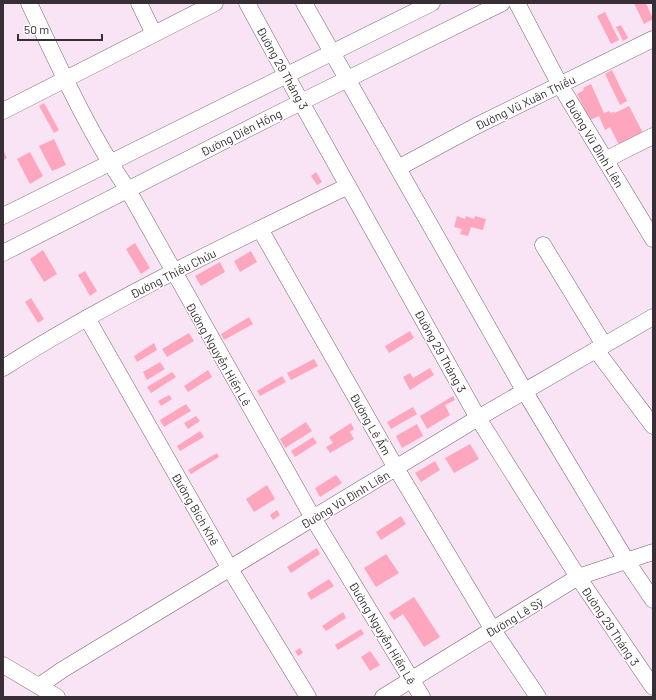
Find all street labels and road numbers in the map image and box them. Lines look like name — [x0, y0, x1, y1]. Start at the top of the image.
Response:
street label: Đường 29 Tháng 3 — [255, 24, 311, 112]
street label: Đường Vũ Xuân Thiều — [473, 72, 577, 132]
street label: Đường Vũ Đình Liên — [563, 96, 627, 190]
street label: Đường Diên Hồng — [198, 106, 284, 158]
street label: Đường Thiều Chửu — [128, 245, 218, 301]
street label: Đường Nguyễn Hiến Lê — [184, 300, 254, 408]
street label: Đường 29 Tháng 3 — [413, 307, 469, 395]
street label: Đường Lê Ấm — [348, 391, 394, 457]
street label: Đường Vũ Đình Liên — [298, 467, 392, 531]
street label: Đường Bích Khê — [170, 470, 222, 548]
street label: Đường Nguyễn Hiến Lê — [347, 579, 419, 687]
street label: Đường 29 Tháng 3 — [579, 584, 643, 668]
street label: Đường Lê Sỹ — [483, 594, 546, 640]

